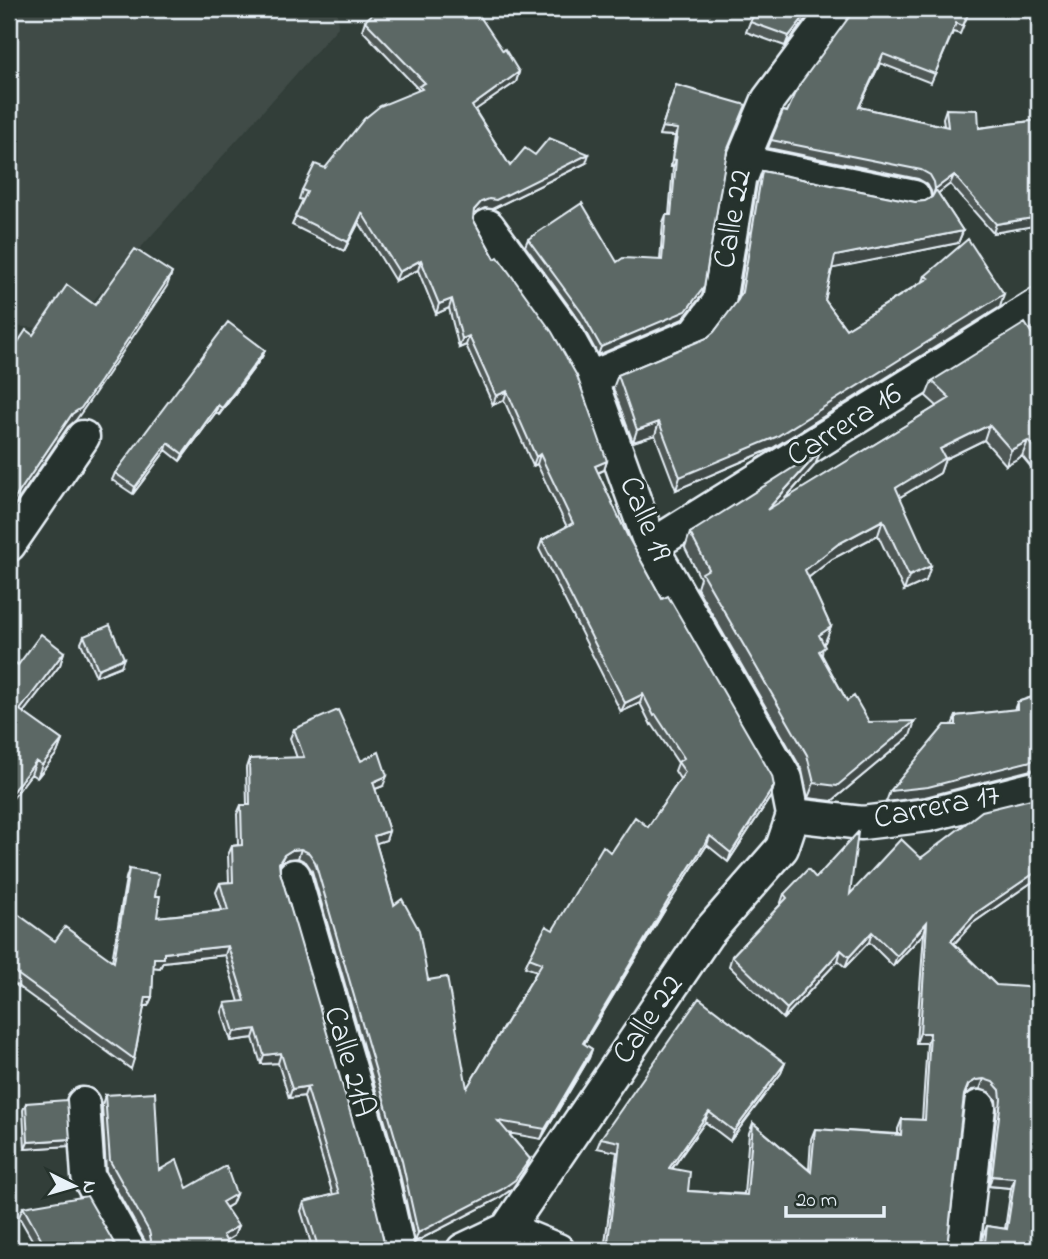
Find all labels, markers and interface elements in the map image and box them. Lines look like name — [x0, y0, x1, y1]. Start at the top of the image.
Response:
street label: Calle 22 — [702, 166, 766, 272]
street label: Carrera 16 — [778, 372, 912, 480]
street label: Calle 19 — [605, 469, 683, 569]
street label: Carrera 17 — [870, 773, 1004, 843]
street label: Calle 22 — [602, 965, 696, 1074]
street label: Calle 21A — [310, 1001, 386, 1123]
north arrow — [38, 1150, 108, 1220]
scale bar — [786, 1175, 884, 1219]
text: N — [74, 1180, 102, 1195]
text: 20 m — [796, 1186, 837, 1216]

